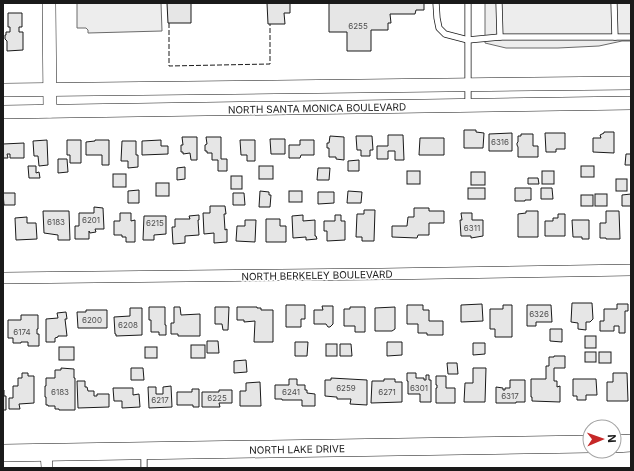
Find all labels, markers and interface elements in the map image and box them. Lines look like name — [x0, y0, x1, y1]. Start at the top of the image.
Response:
house number: 6255 — [348, 21, 368, 31]
street label: NORTH SANTA MONICA BOULEVARD — [228, 100, 406, 116]
house number: 6316 — [491, 137, 509, 147]
house number: 6201 — [82, 215, 100, 225]
house number: 6183 — [47, 217, 65, 227]
house number: 6215 — [146, 218, 164, 228]
house number: 6311 — [464, 223, 480, 233]
street label: NORTH BERKELEY BOULEVARD — [241, 268, 393, 282]
house number: 6326 — [529, 309, 549, 319]
house number: 6200 — [82, 315, 102, 325]
house number: 6208 — [118, 320, 138, 330]
house number: 6174 — [13, 327, 31, 337]
house number: 6259 — [336, 383, 356, 393]
house number: 6301 — [410, 383, 428, 393]
house number: 6183 — [51, 387, 69, 397]
house number: 6241 — [282, 387, 300, 397]
house number: 6271 — [378, 387, 396, 397]
house number: 6317 — [501, 391, 519, 401]
house number: 6225 — [207, 393, 227, 403]
house number: 6217 — [151, 395, 169, 405]
north arrow — [582, 419, 622, 459]
text: N — [605, 434, 619, 443]
street label: NORTH LAKE DRIVE — [249, 442, 345, 456]

